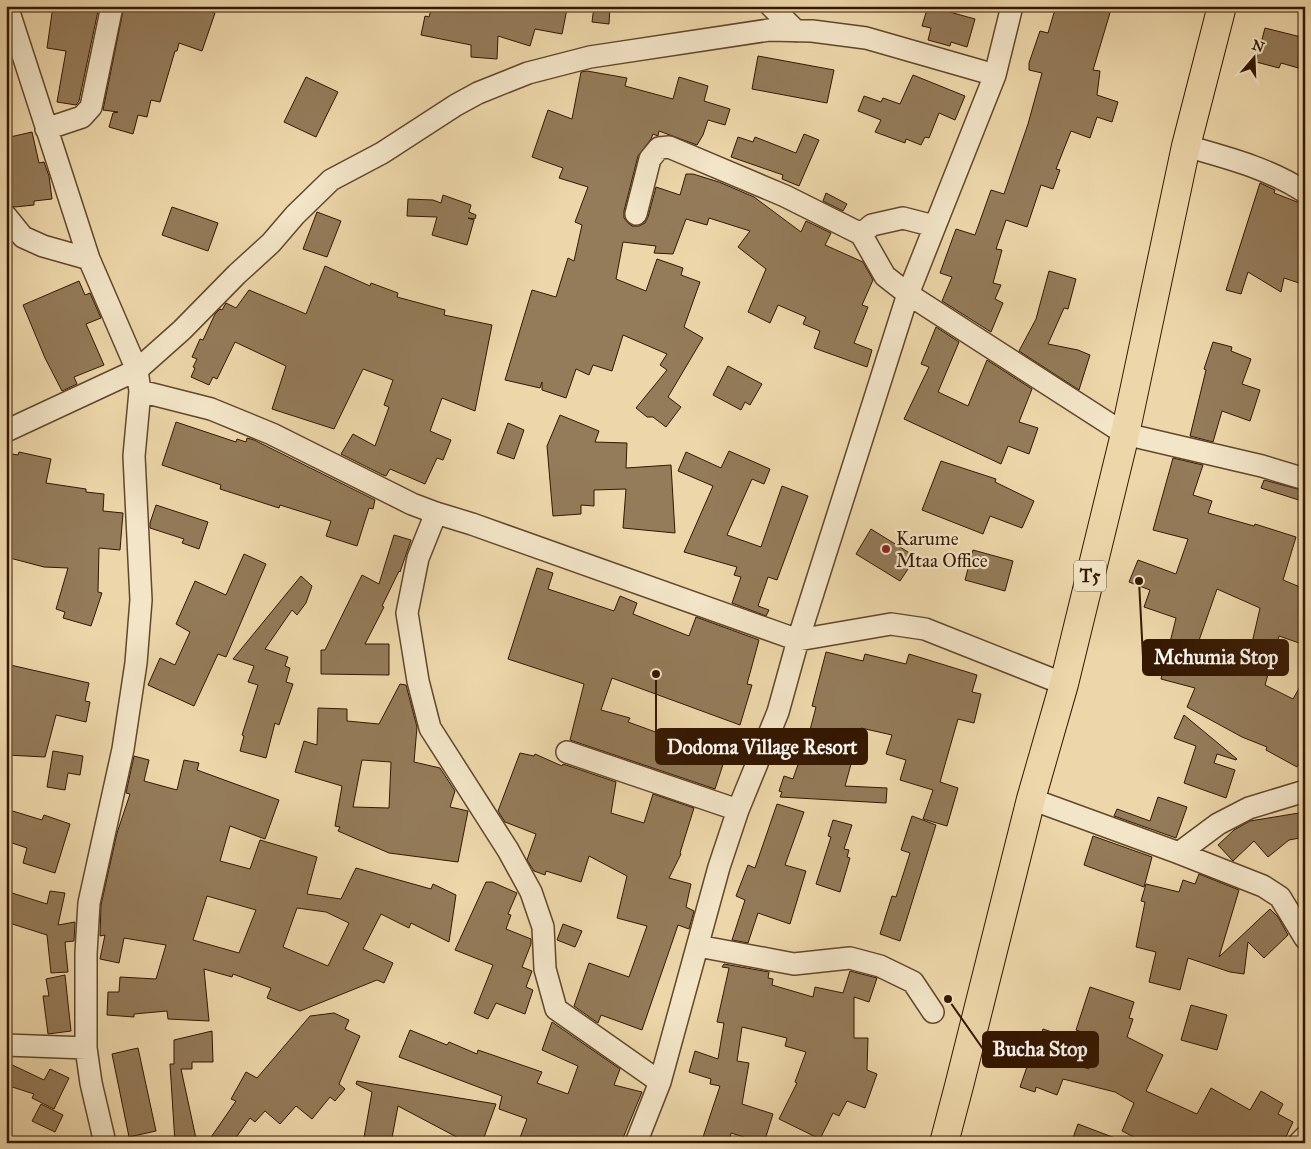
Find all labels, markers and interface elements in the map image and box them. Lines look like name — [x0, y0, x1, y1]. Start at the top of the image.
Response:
north arrow — [1228, 32, 1278, 82]
text: N — [1250, 36, 1267, 56]
place label: Karume Mtaa Office — [896, 527, 988, 572]
marker: Karume Mtaa Office — [880, 543, 892, 555]
road number: T5 — [1074, 560, 1106, 592]
callout: Mchumia Stop — [1143, 640, 1288, 675]
text: Mchumia Stop — [1154, 645, 1278, 670]
callout: Dodoma Village Resort — [656, 729, 867, 764]
text: Dodoma Village Resort — [667, 735, 858, 760]
callout: Bucha Stop — [983, 1032, 1098, 1067]
text: Bucha Stop — [992, 1037, 1088, 1062]

